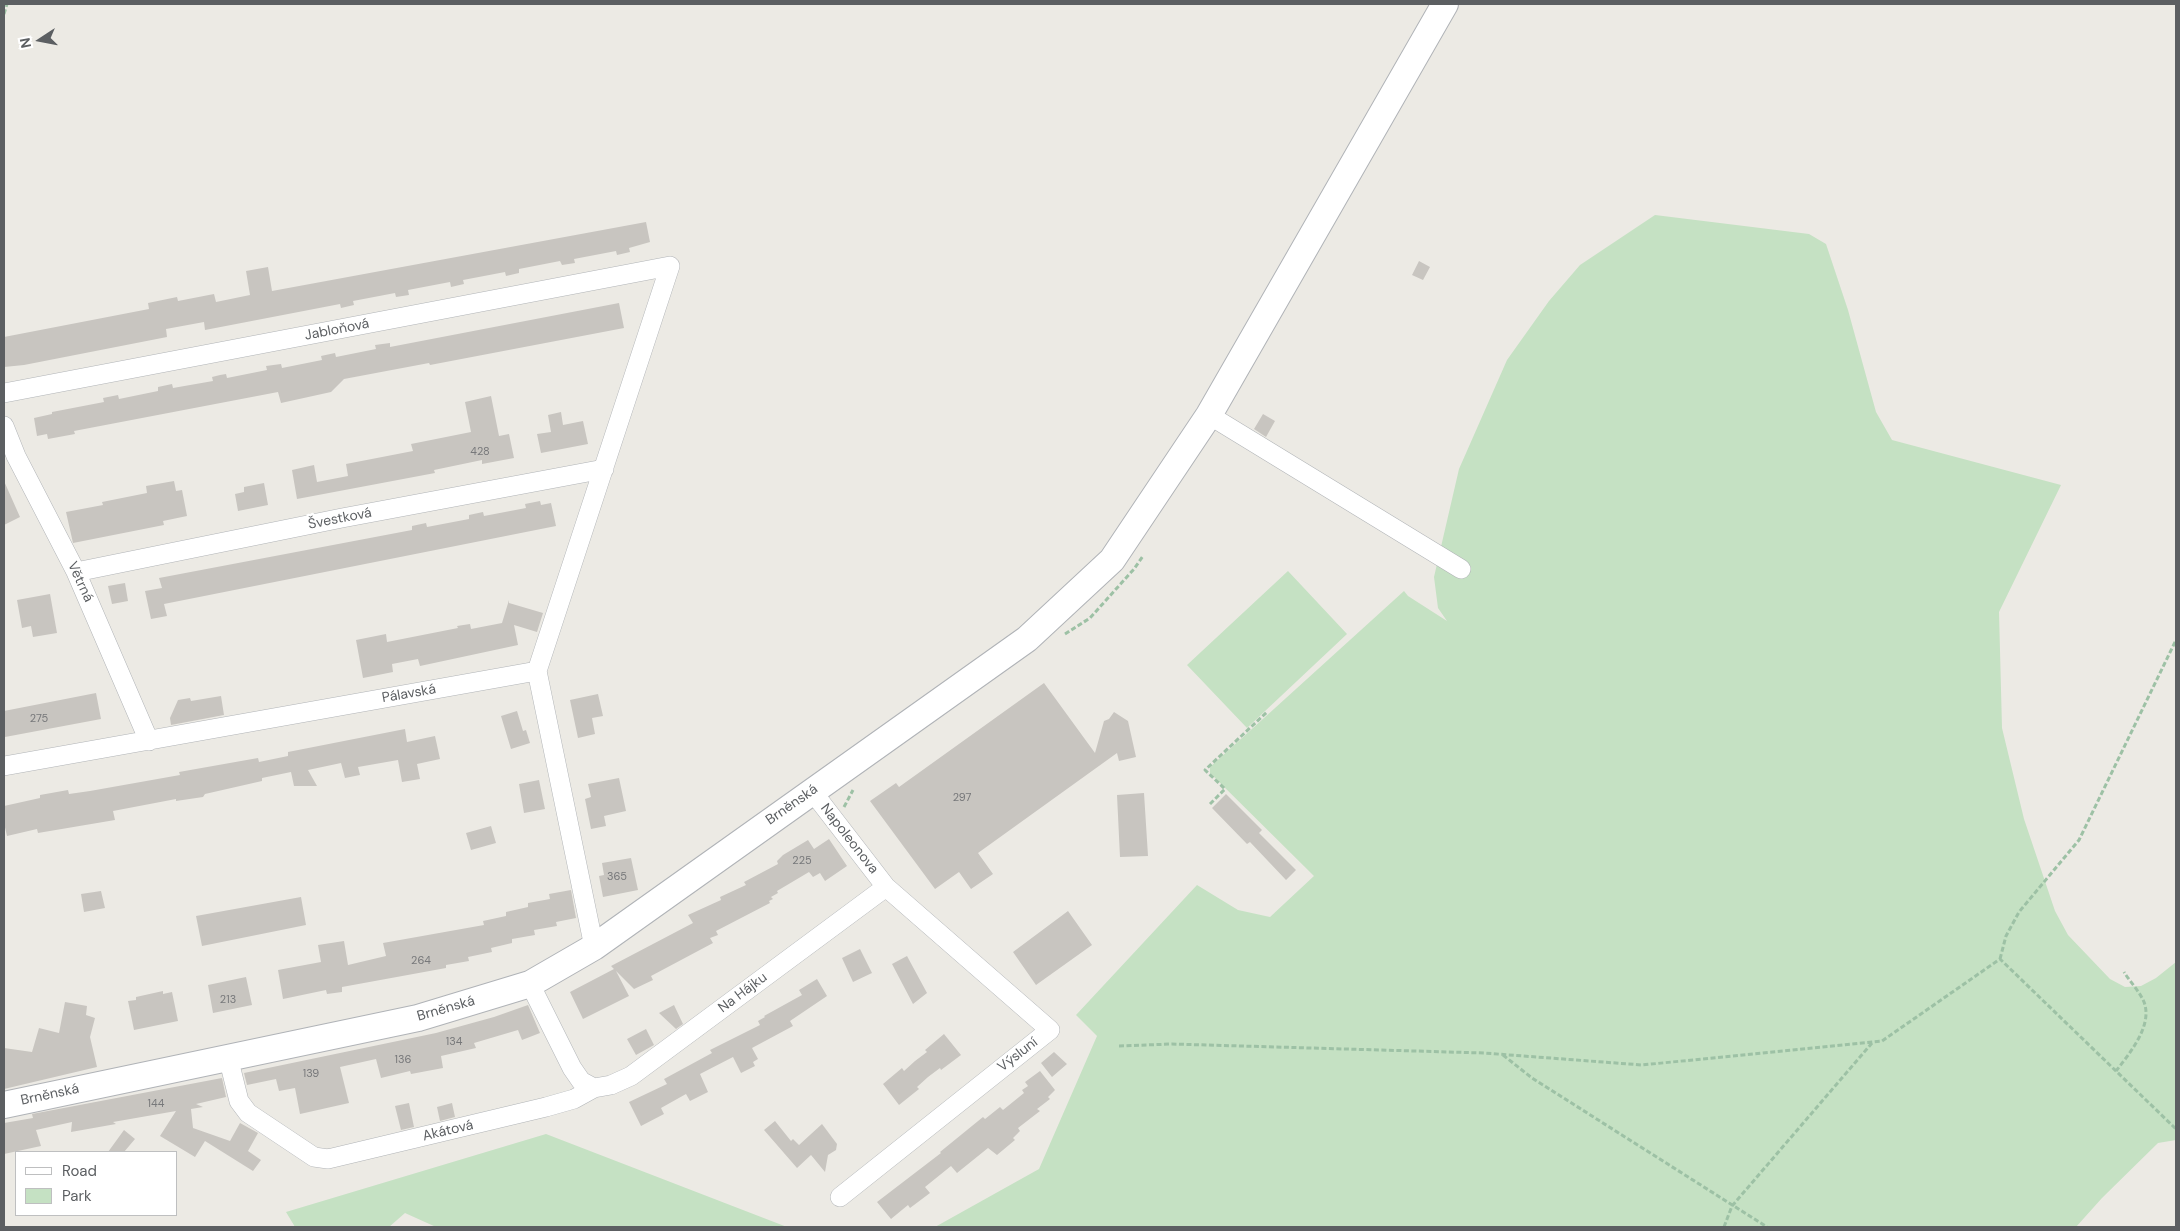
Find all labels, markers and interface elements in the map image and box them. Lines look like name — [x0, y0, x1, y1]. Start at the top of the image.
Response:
north arrow — [15, 15, 65, 65]
text: N — [15, 36, 35, 50]
street label: Jabloňová — [303, 316, 371, 344]
house number: 428 — [470, 445, 490, 459]
street label: Švestková — [307, 505, 373, 533]
street label: Větrná — [63, 559, 97, 605]
street label: Pálavská — [381, 681, 437, 707]
house number: 275 — [30, 712, 48, 726]
street label: Brněnská — [763, 781, 821, 829]
house number: 297 — [953, 791, 971, 805]
street label: Napoleonova — [816, 801, 882, 877]
house number: 225 — [792, 854, 812, 868]
house number: 365 — [607, 870, 627, 884]
house number: 264 — [411, 954, 431, 968]
street label: Na Hájku — [715, 969, 771, 1017]
house number: 213 — [220, 993, 236, 1007]
street label: Brněnská — [415, 993, 477, 1025]
street label: Výsluní — [995, 1034, 1041, 1076]
house number: 134 — [446, 1035, 462, 1049]
house number: 136 — [395, 1053, 411, 1067]
house number: 139 — [303, 1067, 319, 1081]
street label: Brněnská — [19, 1081, 81, 1109]
house number: 144 — [148, 1097, 164, 1111]
street label: Akátová — [421, 1117, 475, 1145]
legend — [15, 1151, 178, 1216]
text: Road — [62, 1161, 97, 1181]
text: Park — [62, 1186, 92, 1206]

